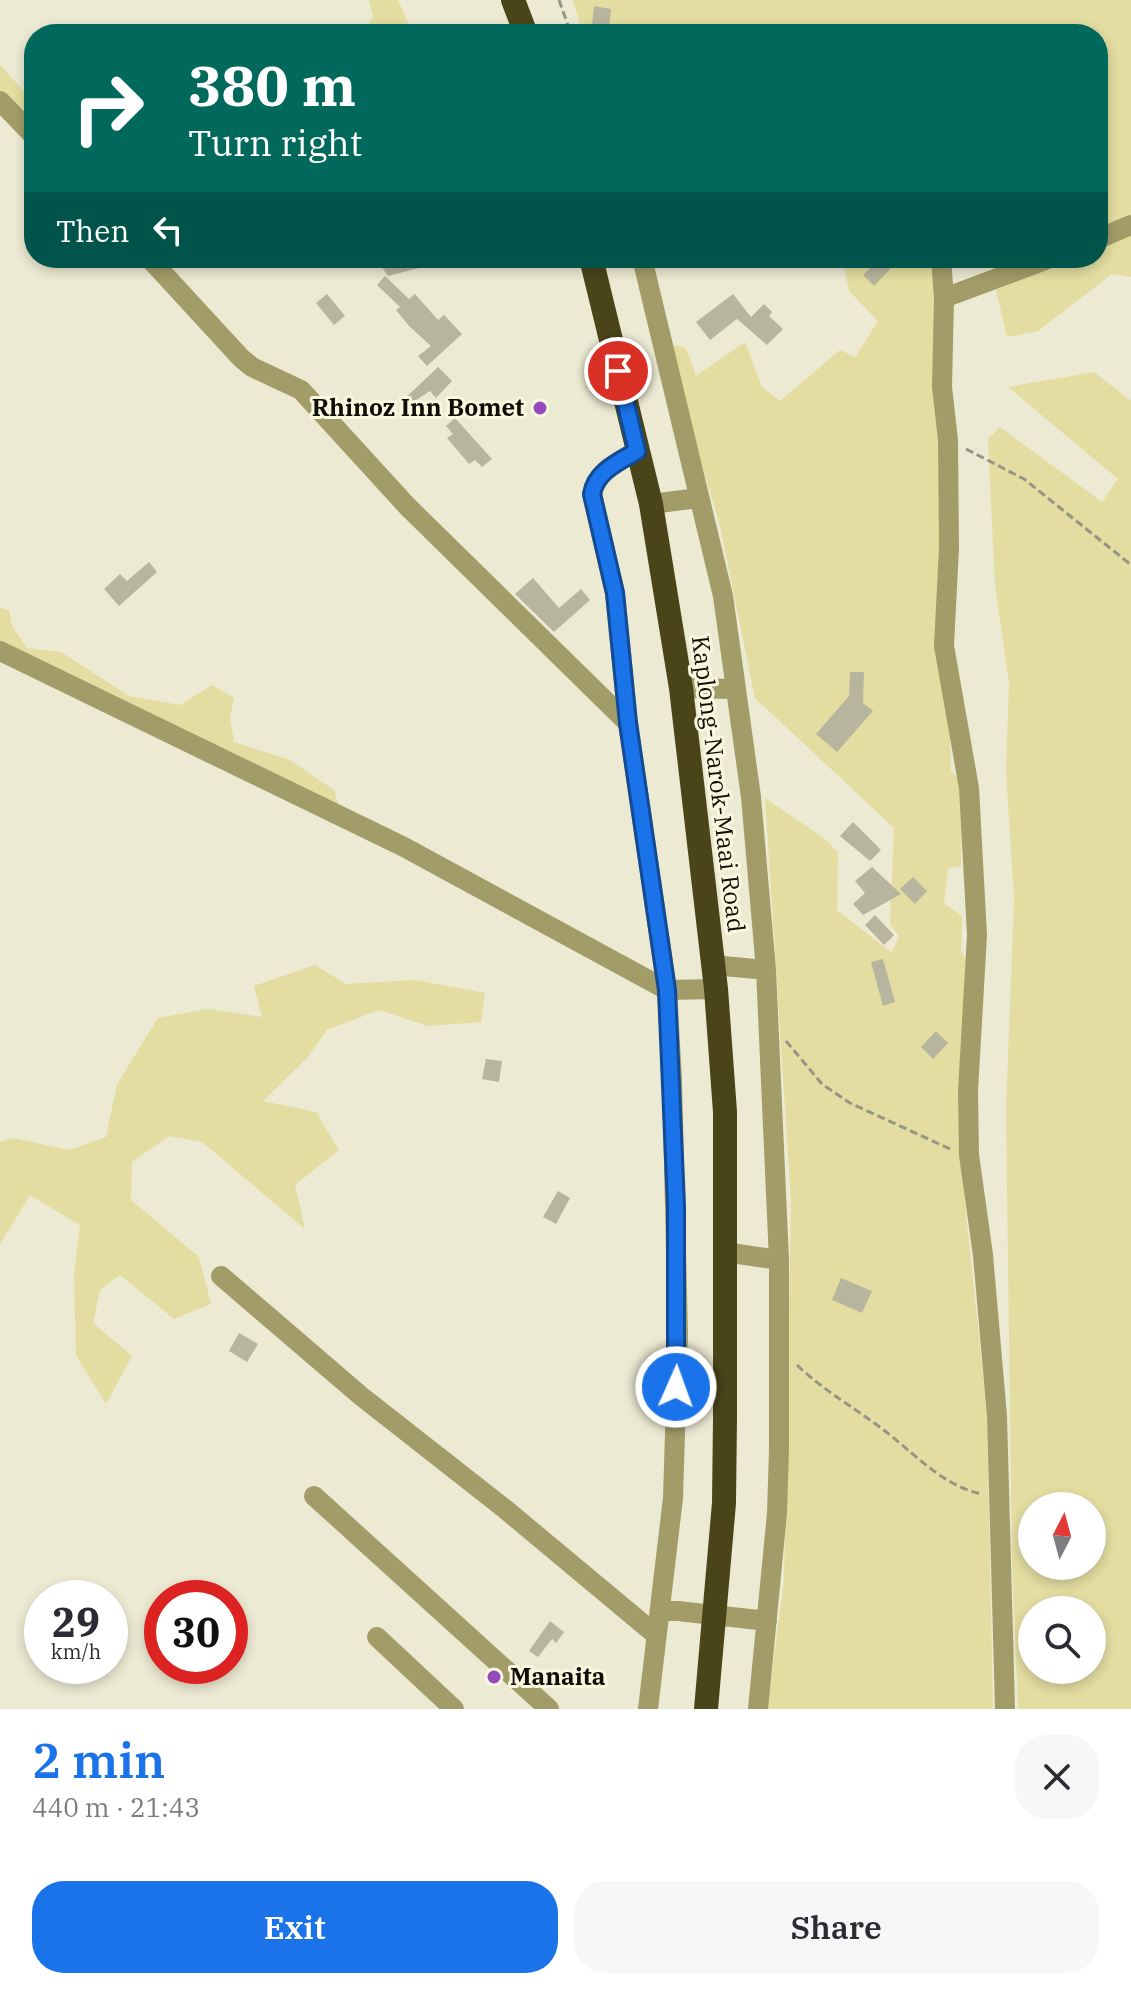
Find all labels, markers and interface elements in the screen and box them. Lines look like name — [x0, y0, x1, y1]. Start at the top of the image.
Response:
text: 380 m — [188, 49, 356, 121]
icon: right — [56, 56, 160, 160]
text: Turn right — [188, 119, 362, 166]
icon: left — [146, 208, 190, 252]
text: Then — [56, 211, 130, 250]
pin — [584, 337, 652, 405]
icon: arrive — [596, 349, 640, 393]
place label: Rhinoz Inn Bomet — [312, 391, 524, 423]
marker: Rhinoz Inn Bomet — [531, 399, 549, 417]
street label: Kaplong-Narok-Maai Road — [685, 634, 753, 934]
position arrow — [634, 1345, 718, 1429]
north arrow — [1018, 1492, 1106, 1580]
map controls — [1018, 1492, 1106, 1684]
speed limit sign: 30 — [144, 1580, 248, 1684]
text: 29 — [52, 1596, 100, 1648]
button: search — [1018, 1596, 1106, 1684]
text: km/h — [51, 1638, 101, 1665]
place label: Manaita — [510, 1660, 606, 1692]
marker: Manaita — [485, 1668, 503, 1686]
text: 2 min — [32, 1729, 165, 1791]
button: close — [1015, 1735, 1099, 1819]
text: 440 m · 21:43 — [32, 1790, 200, 1824]
button: Exit — [32, 1881, 558, 1973]
button: Share — [574, 1881, 1099, 1973]

